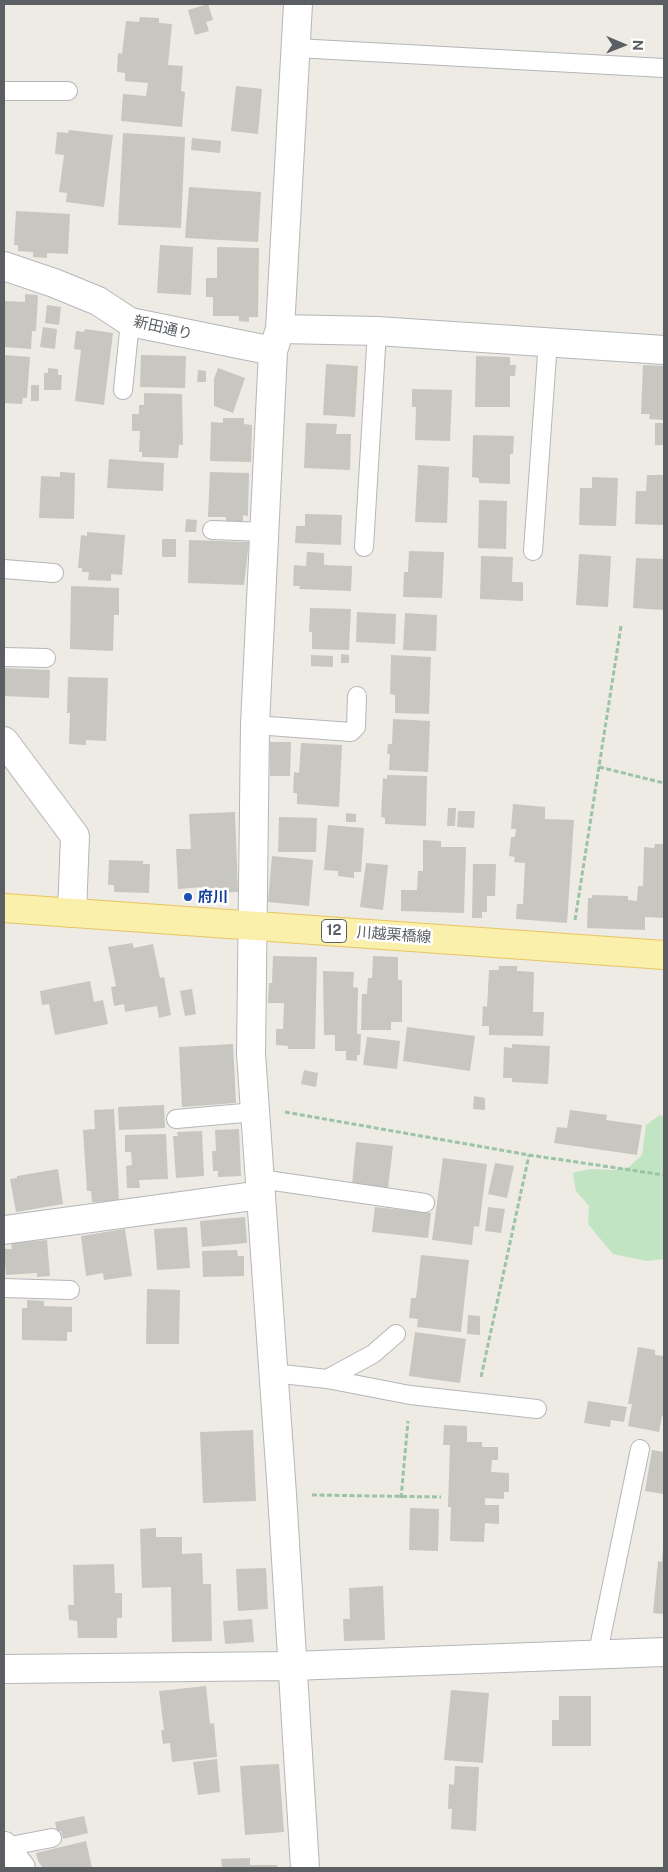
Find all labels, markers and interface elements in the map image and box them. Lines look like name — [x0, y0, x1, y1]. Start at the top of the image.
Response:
north arrow — [598, 20, 648, 70]
text: N — [630, 40, 646, 51]
street label: 新田通り — [132, 312, 194, 344]
place label: 府川 — [198, 888, 228, 906]
marker: 府川 — [182, 891, 194, 903]
road number: 12 — [322, 919, 346, 942]
street label: 川越栗橋線 — [356, 923, 432, 947]

